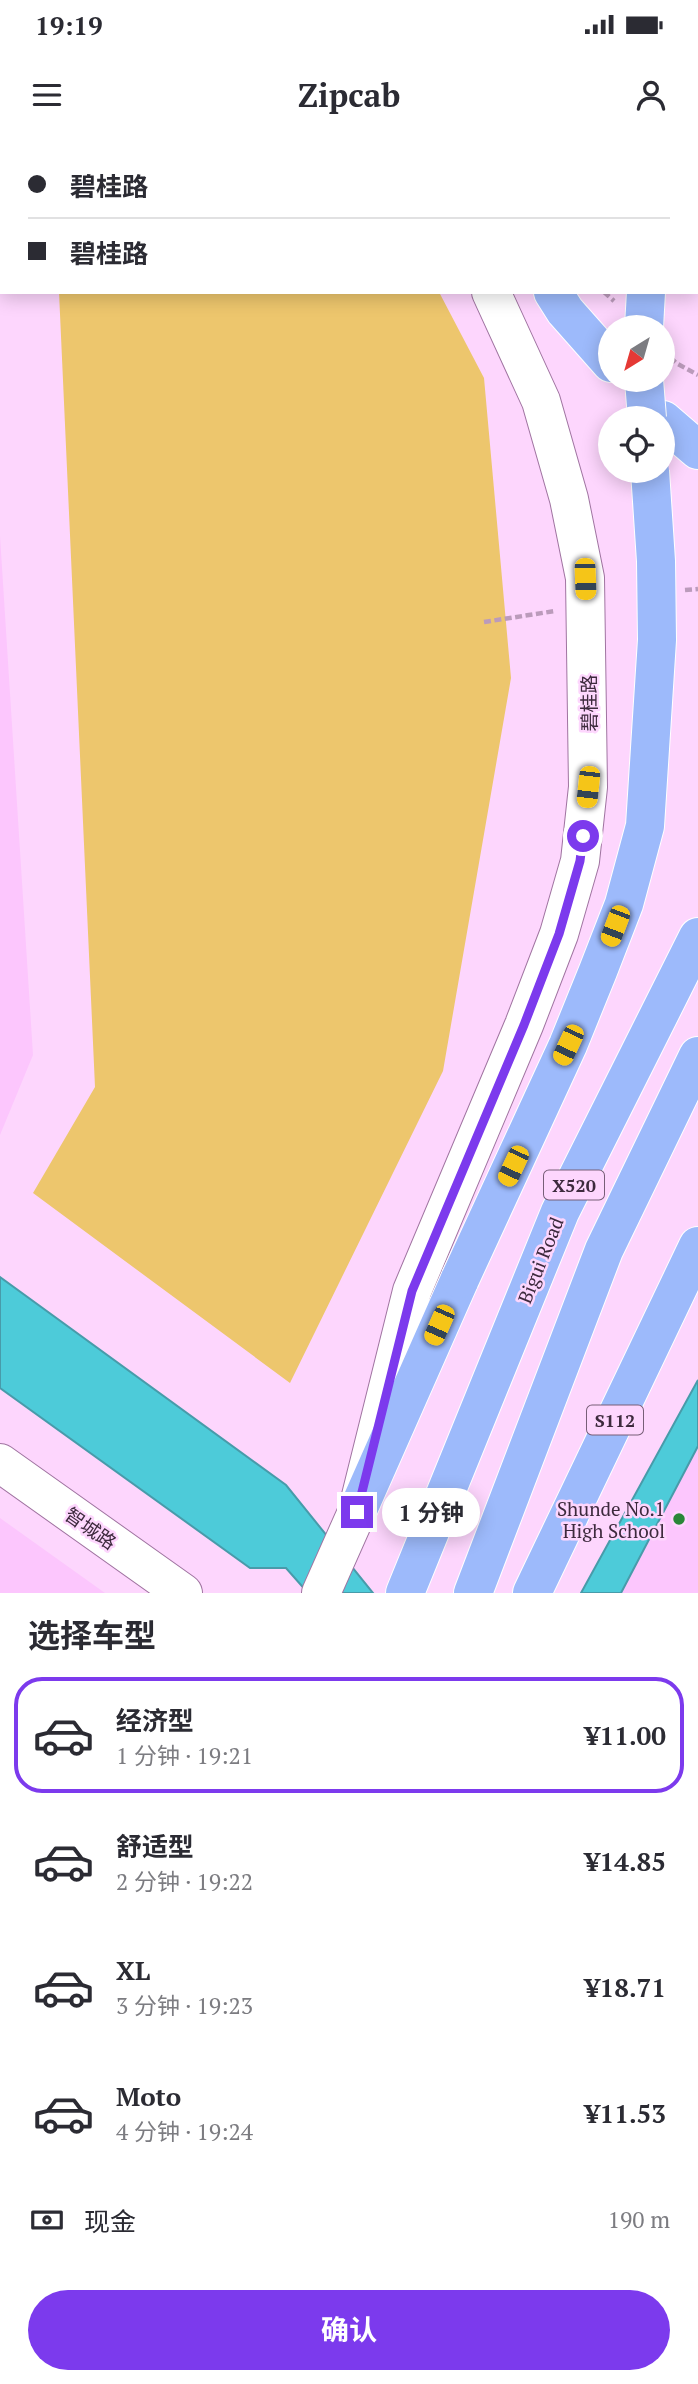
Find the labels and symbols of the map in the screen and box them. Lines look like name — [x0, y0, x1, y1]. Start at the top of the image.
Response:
north arrow — [598, 315, 676, 392]
car — [574, 558, 597, 600]
street label: 碧桂路 — [576, 674, 601, 732]
car — [576, 765, 601, 809]
route start — [567, 820, 599, 852]
car — [598, 903, 633, 949]
car — [550, 1022, 587, 1068]
car — [495, 1143, 532, 1189]
road number: X520 — [544, 1170, 604, 1200]
street label: Bigui Road — [511, 1213, 569, 1307]
car — [421, 1302, 458, 1348]
road number: S112 — [587, 1406, 643, 1434]
callout: 1 分钟 — [382, 1488, 480, 1536]
route end — [341, 1496, 373, 1528]
place label: Shunde No.1 High School — [557, 1496, 665, 1543]
street label: 智城路 — [60, 1501, 122, 1555]
marker: Shunde No.1 High School — [671, 1511, 687, 1527]

